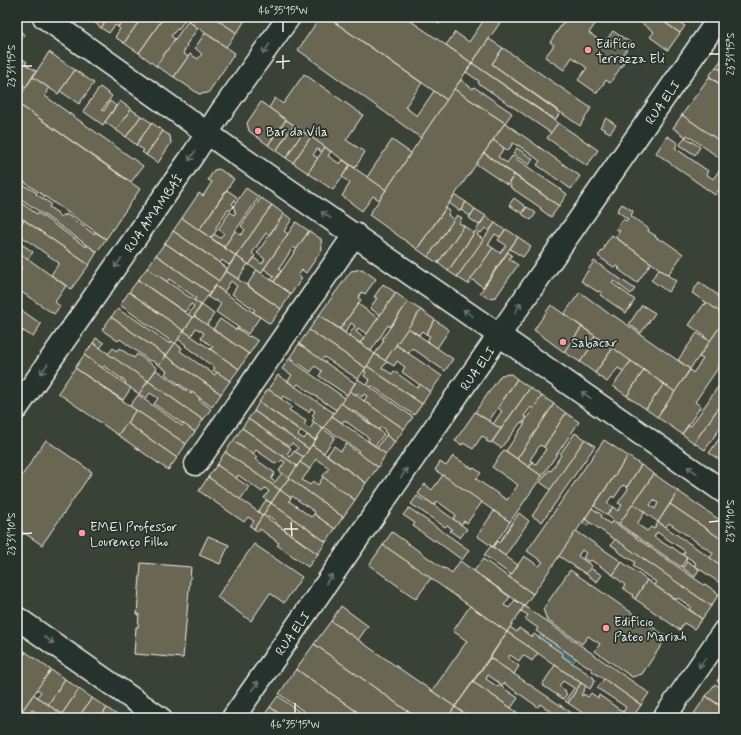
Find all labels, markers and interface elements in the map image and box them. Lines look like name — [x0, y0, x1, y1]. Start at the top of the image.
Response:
text: 46°35'15"W — [258, 4, 308, 18]
text: 23°31'15"S — [724, 32, 738, 75]
place label: Edifício Terrazza Eli — [596, 36, 665, 68]
one-way arrow — [262, 43, 270, 54]
text: 23°31'15"S — [5, 44, 19, 87]
marker: Edifício Terrazza Eli — [583, 45, 593, 55]
street label: RUA ELI — [642, 77, 685, 128]
place label: Bar da Vila — [266, 124, 328, 141]
marker: Bar da Vila — [253, 126, 263, 136]
one-way arrow — [188, 150, 196, 162]
street label: RUA AMAMBAÍ — [120, 171, 188, 256]
one-way arrow — [321, 211, 332, 219]
one-way arrow — [114, 257, 122, 268]
one-way arrow — [514, 303, 522, 314]
one-way arrow — [462, 309, 473, 317]
place label: Sabacar — [571, 335, 618, 352]
marker: Sabacar — [558, 337, 568, 347]
street label: RUA ELI — [457, 343, 500, 394]
one-way arrow — [40, 364, 48, 375]
one-way arrow — [580, 391, 591, 399]
one-way arrow — [687, 466, 698, 474]
one-way arrow — [400, 467, 408, 478]
text: 23°31'10"S — [724, 499, 738, 542]
text: 23°31'10"S — [5, 512, 19, 555]
place label: EMEI Professor Lourenço Filho — [90, 519, 178, 551]
marker: EMEI Professor Lourenço Filho — [77, 528, 87, 538]
one-way arrow — [325, 574, 333, 585]
street label: RUA ELI — [272, 608, 315, 659]
place label: Edifício Pateo Mariah — [614, 614, 687, 646]
marker: Edifício Pateo Mariah — [601, 623, 611, 633]
one-way arrow — [43, 636, 54, 644]
one-way arrow — [698, 657, 706, 668]
one-way arrow — [251, 681, 259, 692]
text: 46°35'15"W — [270, 718, 320, 732]

